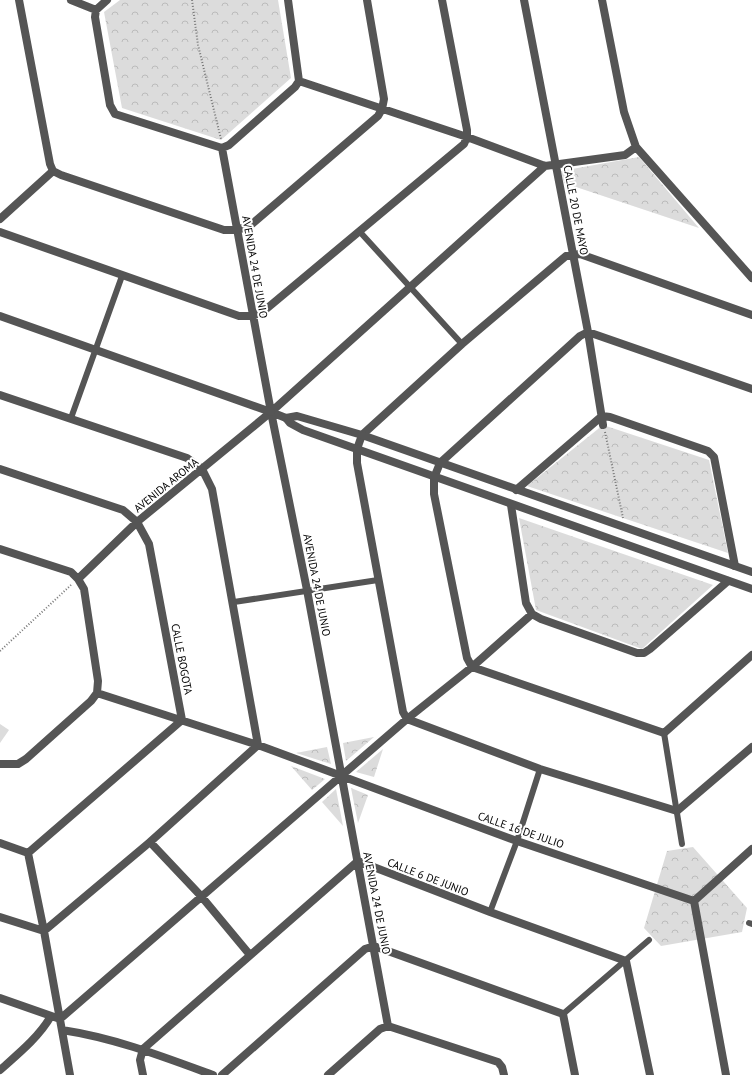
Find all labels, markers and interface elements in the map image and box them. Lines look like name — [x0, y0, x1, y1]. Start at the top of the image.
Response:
street label: CALLE 20 DE MAYO — [560, 164, 592, 256]
street label: AVENIDA 24 DE JUNIO — [239, 215, 271, 319]
street label: AVENIDA AROMA — [131, 454, 202, 515]
street label: AVENIDA 24 DE JUNIO — [300, 533, 334, 637]
street label: CALLE BOGOTA — [168, 622, 196, 696]
street label: CALLE 16 DE JULIO — [476, 809, 566, 851]
street label: AVENIDA 24 DE JUNIO — [360, 851, 394, 955]
street label: CALLE 6 DE JUNIO — [385, 855, 471, 899]

